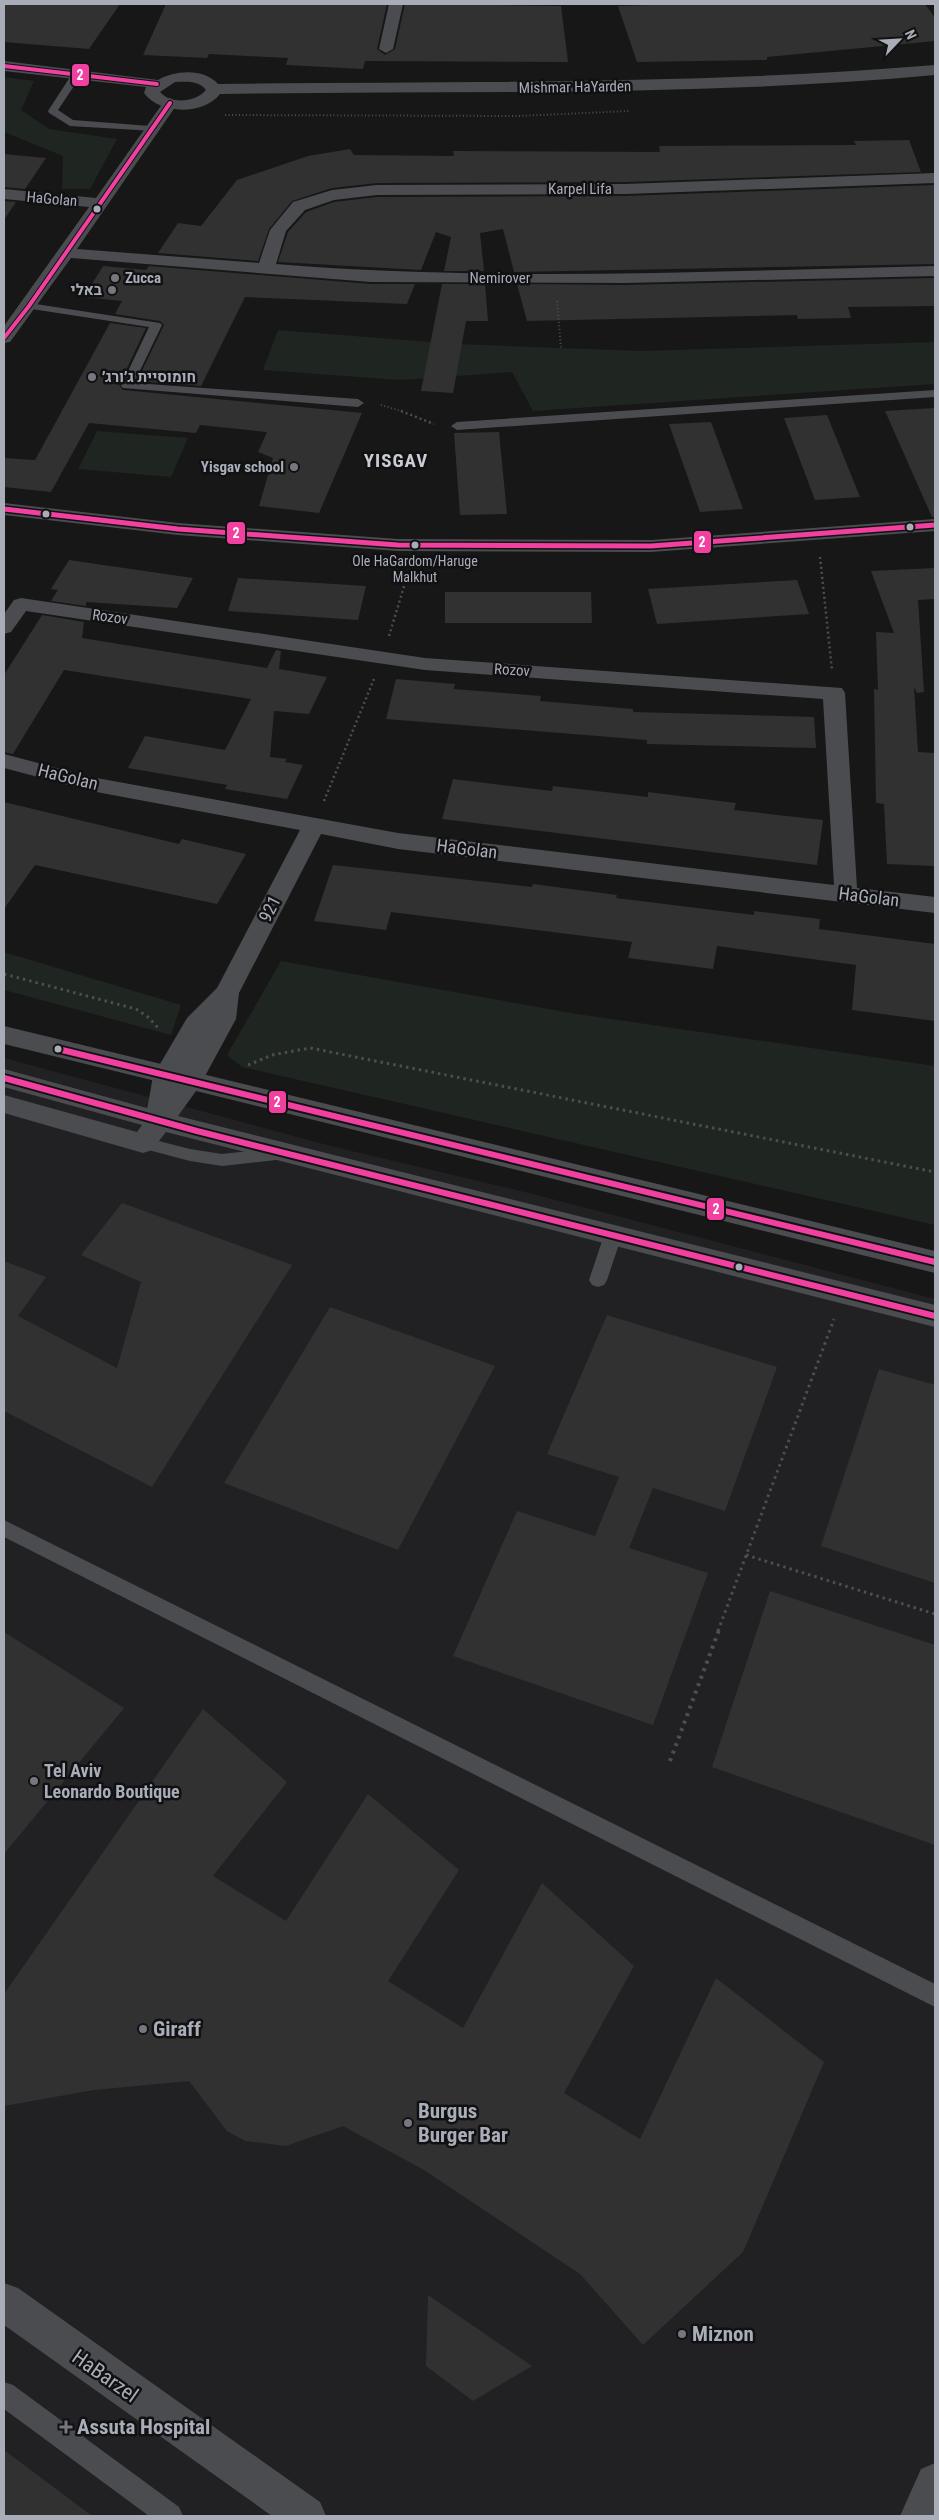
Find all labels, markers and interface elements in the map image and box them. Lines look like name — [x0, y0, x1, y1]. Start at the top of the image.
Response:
north arrow — [874, 15, 924, 65]
text: N — [902, 27, 920, 42]
line badge: 2 — [71, 63, 90, 87]
text: 2 — [76, 67, 84, 83]
street label: Mishmar HaYarden — [519, 77, 631, 97]
street label: Karpel Lifa — [548, 180, 612, 198]
street label: HaGolan — [26, 188, 78, 210]
unlabelled marker — [92, 204, 102, 214]
place label: Zucca — [125, 269, 161, 287]
street label: Nemirover — [470, 269, 531, 287]
marker: Zucca — [109, 272, 121, 284]
place label: באלי — [71, 281, 102, 299]
marker: באלי — [106, 284, 118, 296]
place label: חומוסיית ג׳ורג׳ — [102, 368, 196, 386]
marker: חומוסיית ג׳ורג׳ — [86, 371, 98, 383]
district label: YISGAV — [364, 449, 428, 472]
place label: Yisgav school — [201, 458, 284, 476]
marker: Yisgav school — [288, 461, 300, 473]
unlabelled marker — [41, 509, 51, 519]
line badge: 2 — [226, 521, 246, 545]
unlabelled marker — [905, 522, 915, 532]
text: 2 — [232, 525, 240, 541]
line badge: 2 — [693, 530, 712, 554]
text: 2 — [698, 534, 706, 550]
marker: Ole HaGardom/Haruge Malkhut — [410, 540, 420, 550]
place label: Ole HaGardom/Haruge Malkhut — [352, 553, 478, 585]
street label: Rozov — [91, 606, 129, 628]
street label: Rozov — [494, 660, 531, 680]
street label: HaGolan — [36, 759, 100, 794]
street label: HaGolan — [436, 834, 499, 863]
street label: HaGolan — [838, 882, 901, 911]
street label: 921 — [254, 892, 285, 925]
unlabelled marker — [53, 1044, 63, 1054]
line badge: 2 — [268, 1090, 287, 1114]
text: 2 — [273, 1094, 281, 1110]
line badge: 2 — [706, 1197, 725, 1221]
text: 2 — [712, 1201, 720, 1217]
unlabelled marker — [734, 1262, 744, 1272]
place label: Tel Aviv Leonardo Boutique — [44, 1760, 180, 1802]
marker: Tel Aviv Leonardo Boutique — [28, 1775, 40, 1787]
place label: Giraff — [153, 2017, 201, 2041]
marker: Giraff — [137, 2023, 149, 2035]
place label: Burgus Burger Bar — [418, 2099, 508, 2147]
marker: Burgus Burger Bar — [402, 2117, 414, 2129]
place label: Miznon — [692, 2322, 754, 2346]
marker: Miznon — [676, 2328, 688, 2340]
street label: HaBarzel — [68, 2345, 142, 2407]
place label: Assuta Hospital — [77, 2415, 210, 2439]
marker: Assuta Hospital — [59, 2420, 73, 2434]

